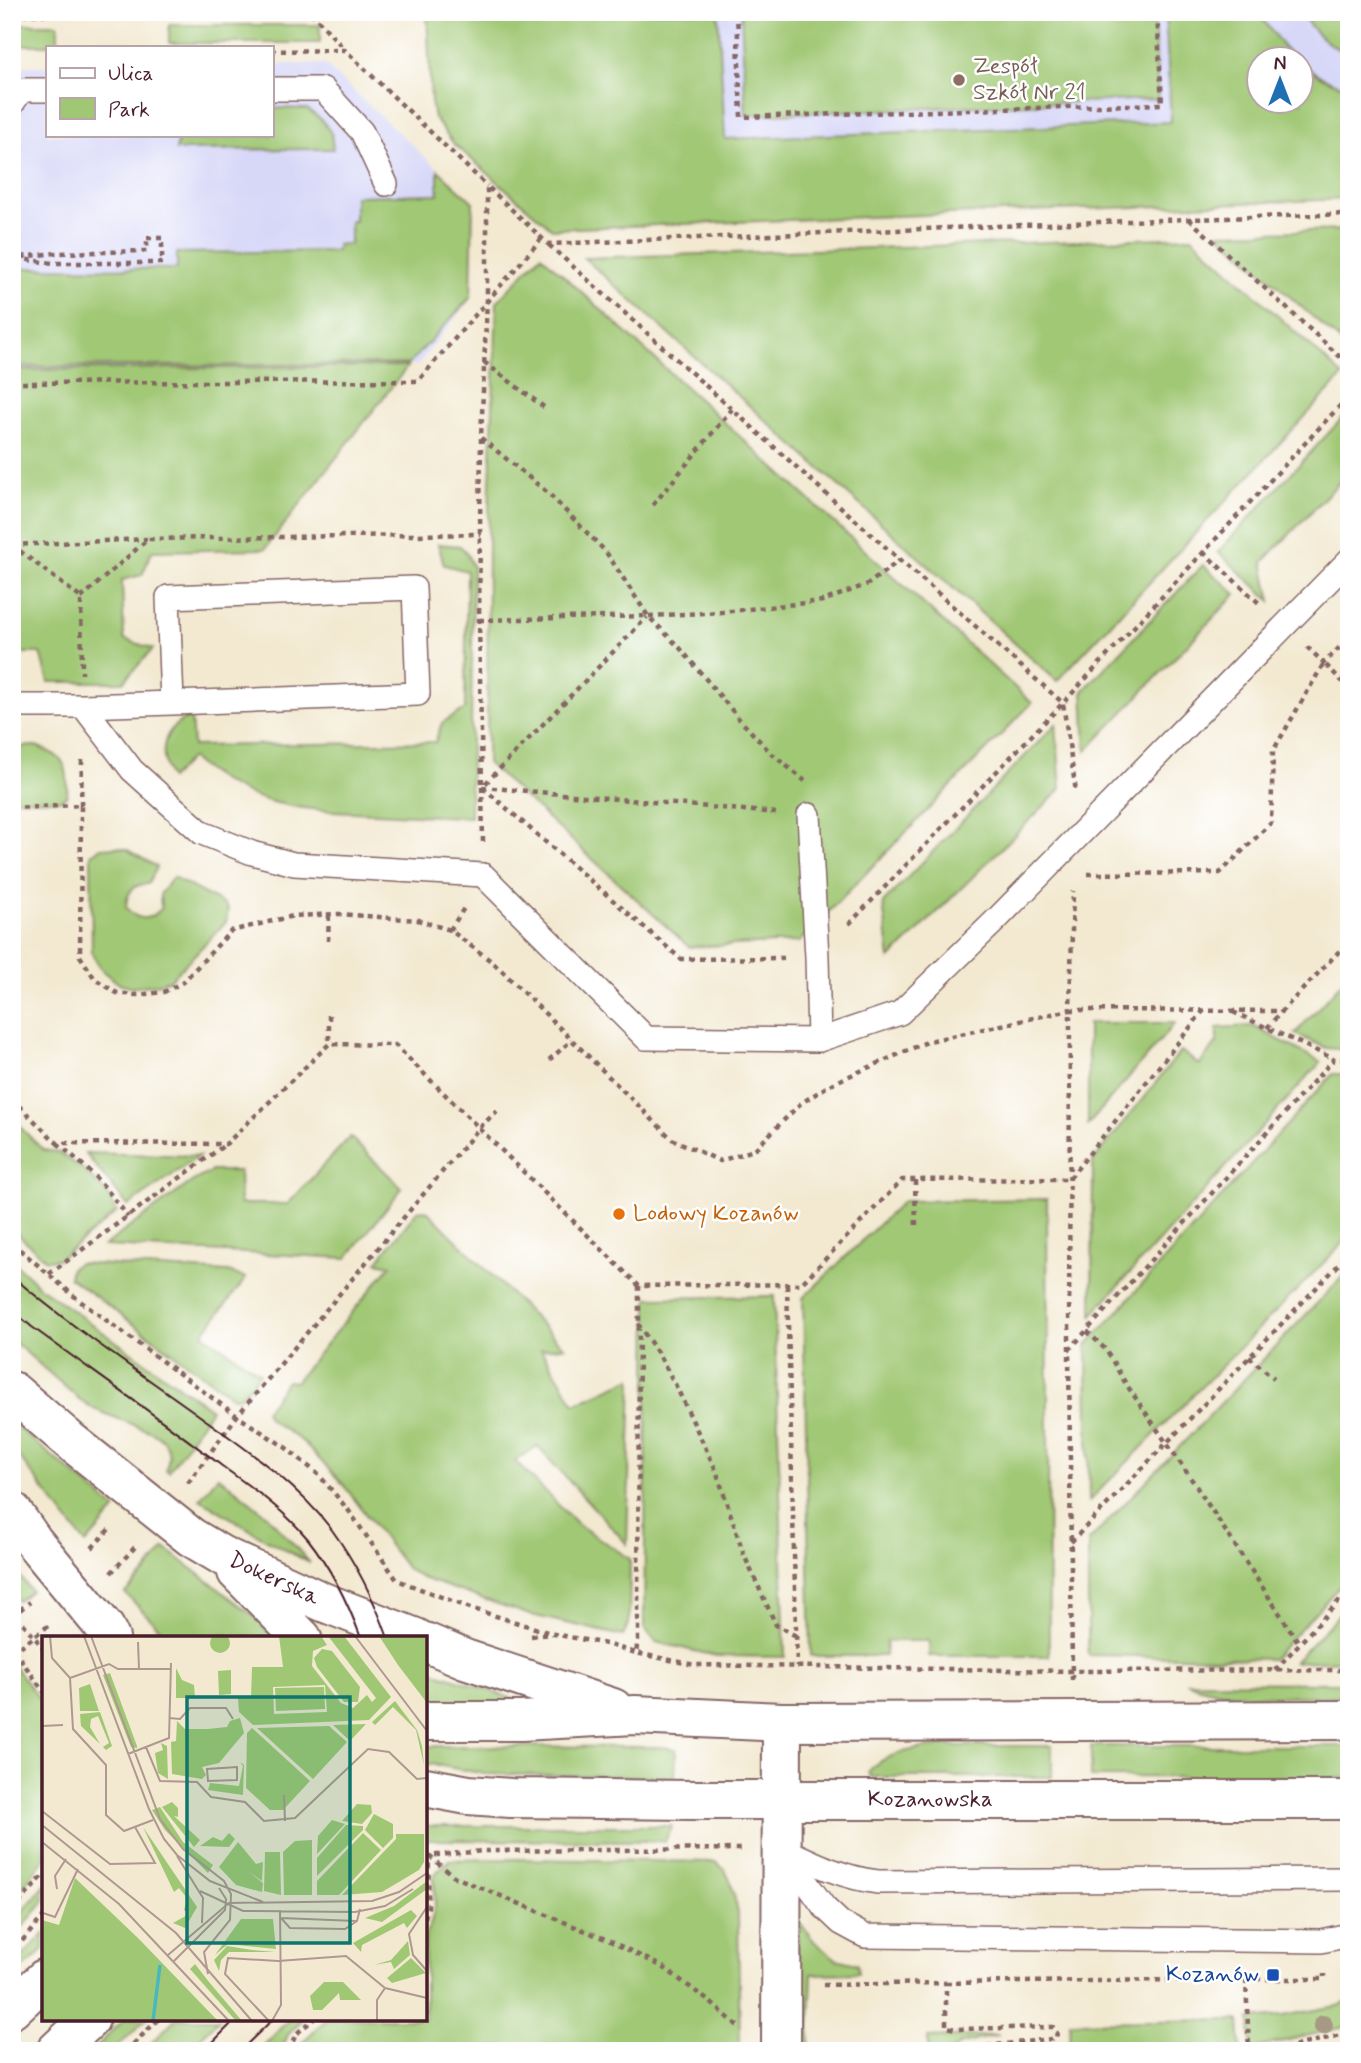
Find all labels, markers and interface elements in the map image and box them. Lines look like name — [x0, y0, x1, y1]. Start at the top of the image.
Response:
legend — [46, 46, 273, 136]
north arrow — [1246, 46, 1316, 116]
place label: Zespół Szkół Nr 21 — [973, 52, 1086, 108]
text: N — [1274, 52, 1286, 77]
text: Ulica — [108, 60, 153, 88]
marker: Zespół Szkół Nr 21 — [951, 72, 967, 88]
text: Park — [108, 96, 150, 124]
place label: Lodowy Kozanów — [633, 1199, 799, 1229]
marker: Lodowy Kozanów — [611, 1206, 627, 1222]
street label: Dokerska — [223, 1545, 324, 1613]
inset map — [42, 1636, 427, 2021]
street label: Kozanowska — [868, 1785, 993, 1815]
place label: Kozanów — [1166, 1960, 1259, 1990]
marker: Kozanów — [1265, 1967, 1281, 1983]

